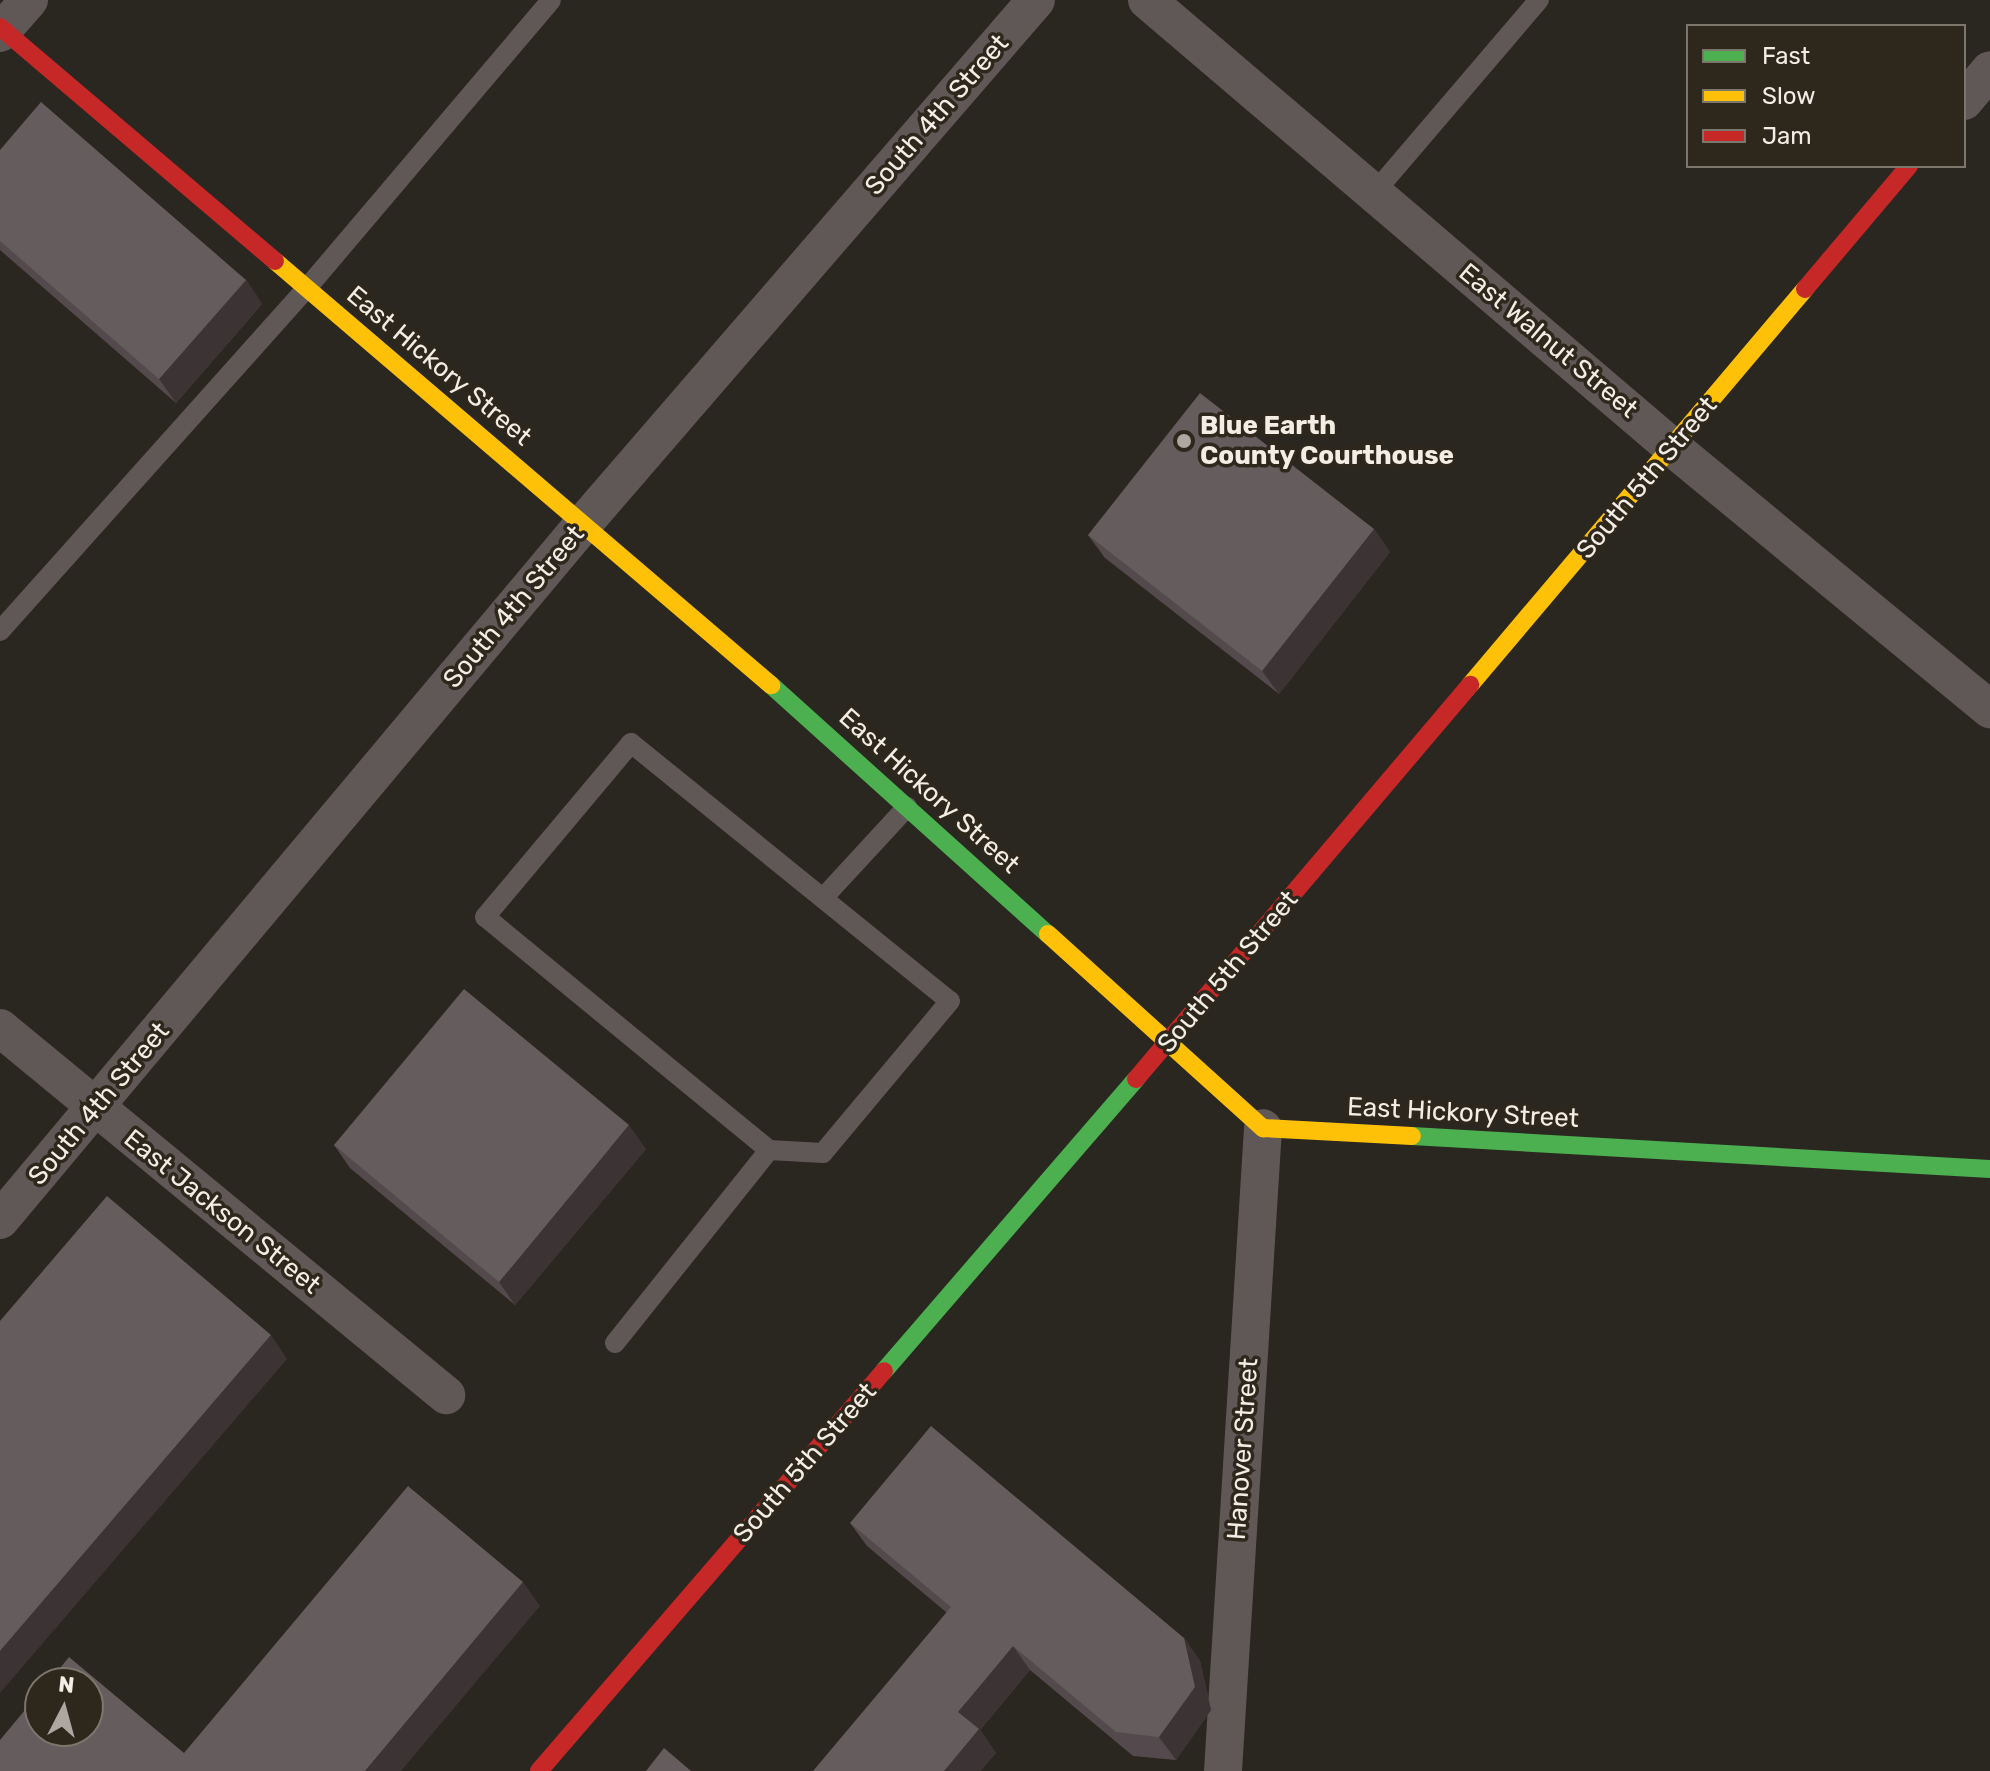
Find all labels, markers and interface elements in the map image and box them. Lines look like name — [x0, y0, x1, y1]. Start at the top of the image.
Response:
legend — [1686, 24, 1966, 168]
street label: South 4th Street — [859, 28, 1015, 202]
text: Fast — [1762, 42, 1810, 70]
text: Slow — [1762, 82, 1815, 110]
text: Jam — [1762, 122, 1812, 150]
street label: East Walnut Street — [1452, 257, 1644, 425]
street label: East Hickory Street — [340, 279, 538, 453]
street label: South 5th Street — [1570, 391, 1724, 565]
place label: Blue Earth County Courthouse — [1200, 410, 1455, 472]
marker: Blue Earth County Courthouse — [1175, 432, 1193, 450]
street label: South 4th Street — [437, 519, 591, 695]
street label: East Hickory Street — [832, 702, 1026, 880]
street label: South 5th Street — [1151, 885, 1305, 1059]
street label: South 4th Street — [22, 1016, 176, 1192]
street label: East Hickory Street — [1346, 1091, 1580, 1135]
street label: East Jackson Street — [118, 1123, 326, 1301]
street label: Hanover Street — [1221, 1357, 1265, 1541]
street label: South 5th Street — [727, 1377, 883, 1549]
north arrow — [24, 1667, 104, 1747]
text: N — [57, 1670, 76, 1699]

